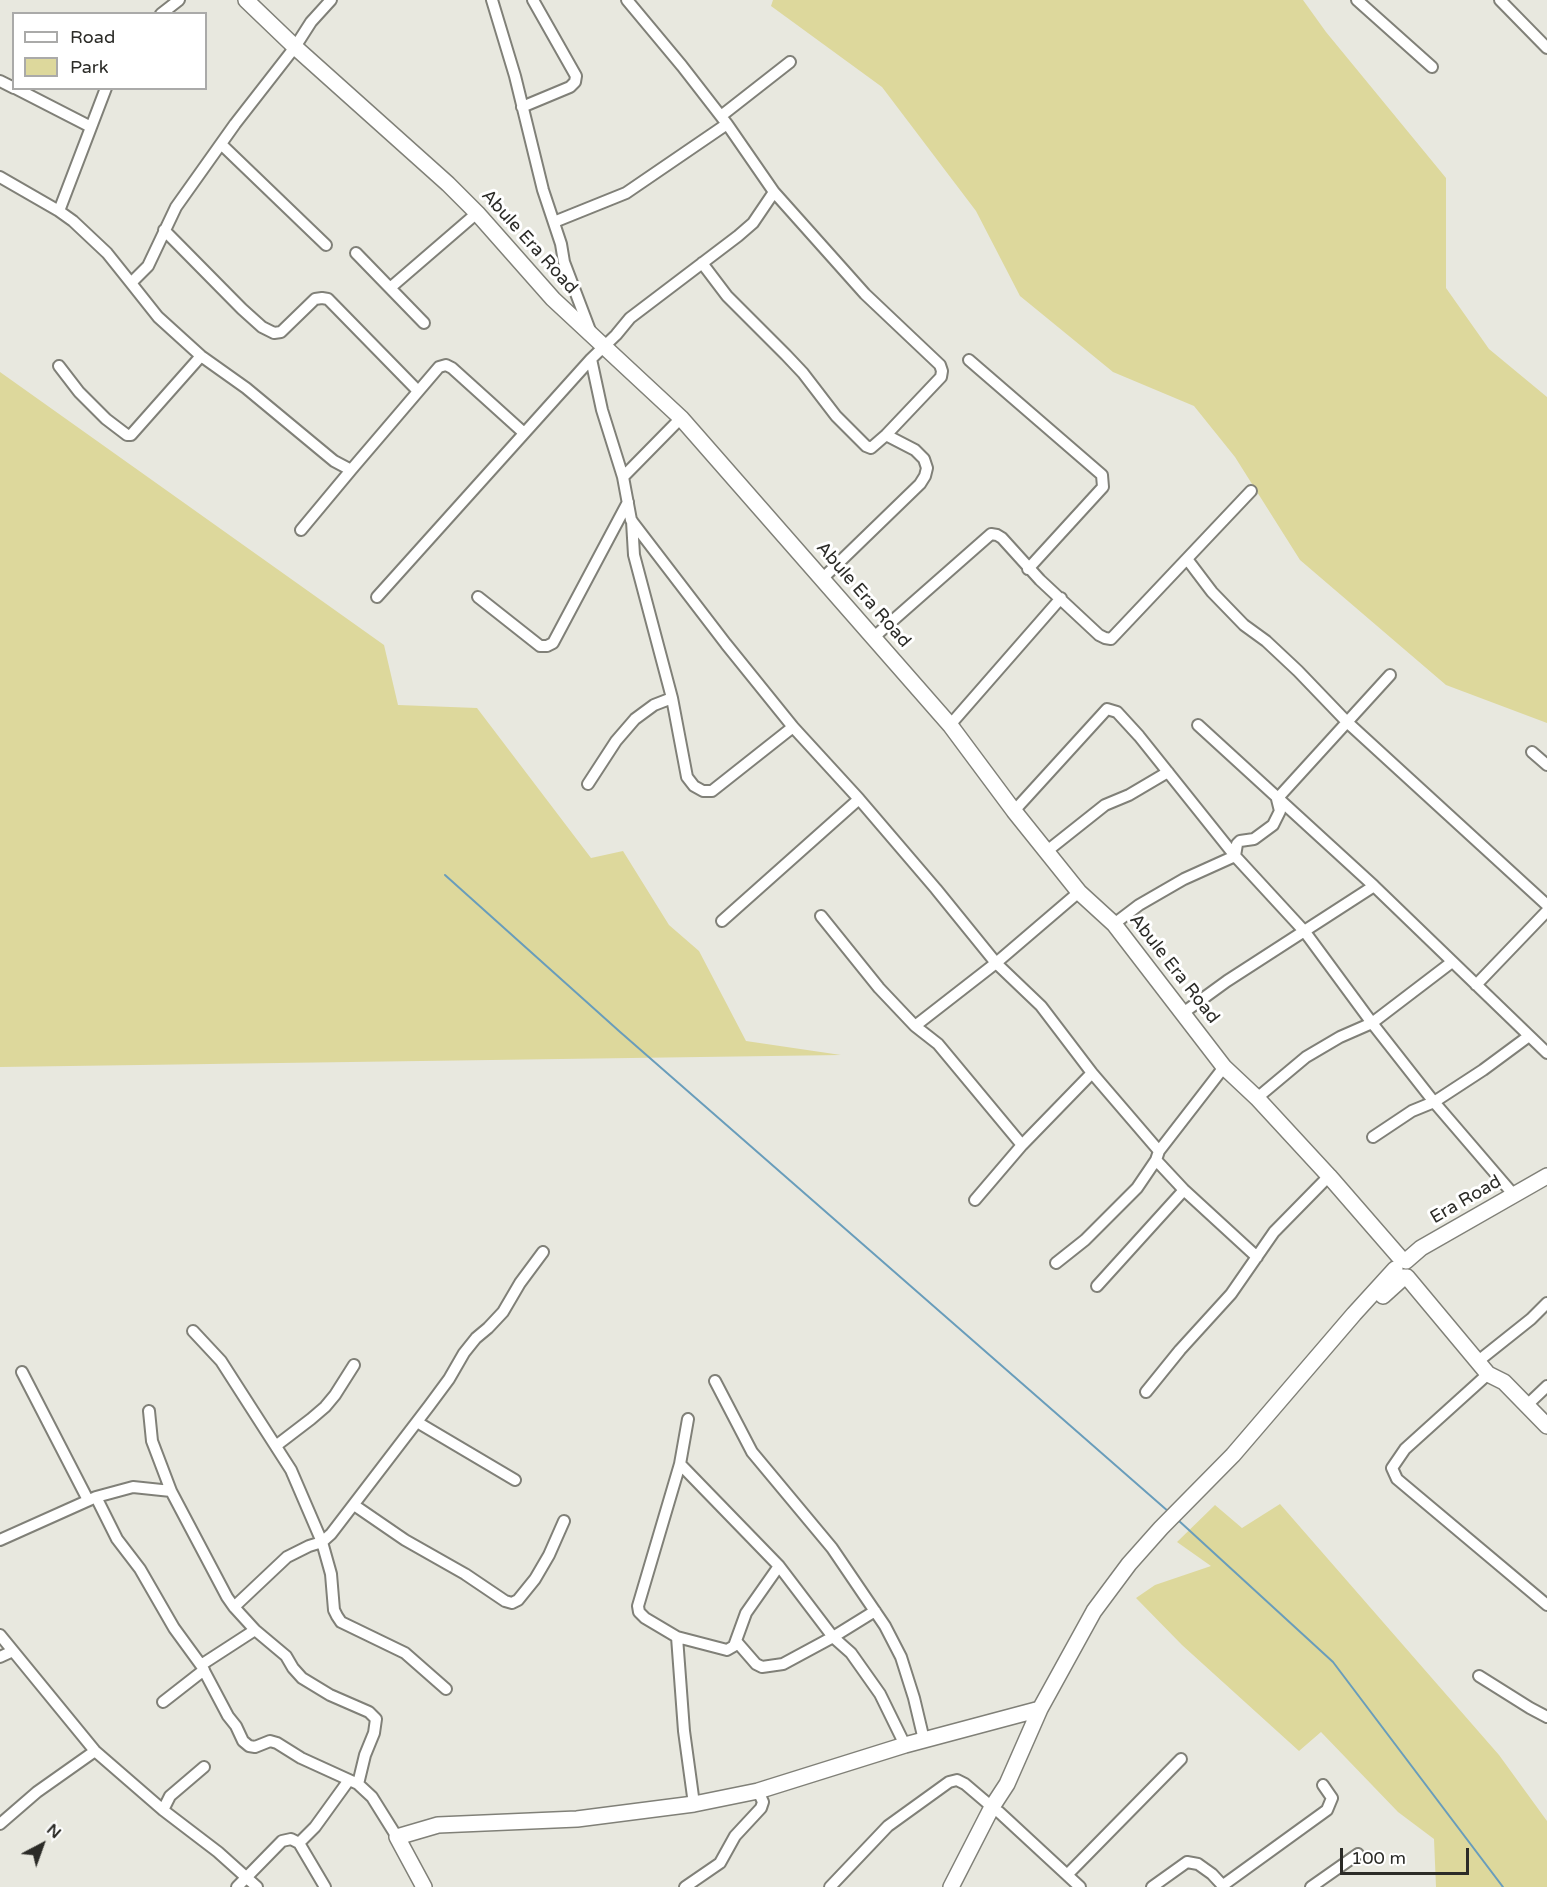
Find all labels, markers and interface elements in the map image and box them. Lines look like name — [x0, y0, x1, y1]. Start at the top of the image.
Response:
legend — [12, 12, 207, 90]
text: Road — [70, 26, 115, 48]
text: Park — [70, 56, 108, 78]
street label: Abule Era Road — [476, 185, 582, 299]
street label: Abule Era Road — [811, 538, 915, 652]
street label: Abule Era Road — [1124, 910, 1224, 1028]
street label: Era Road — [1427, 1171, 1505, 1229]
north arrow — [12, 1815, 72, 1875]
text: N — [42, 1820, 65, 1843]
scale bar — [1343, 1836, 1472, 1874]
text: 100 m — [1351, 1847, 1406, 1869]

